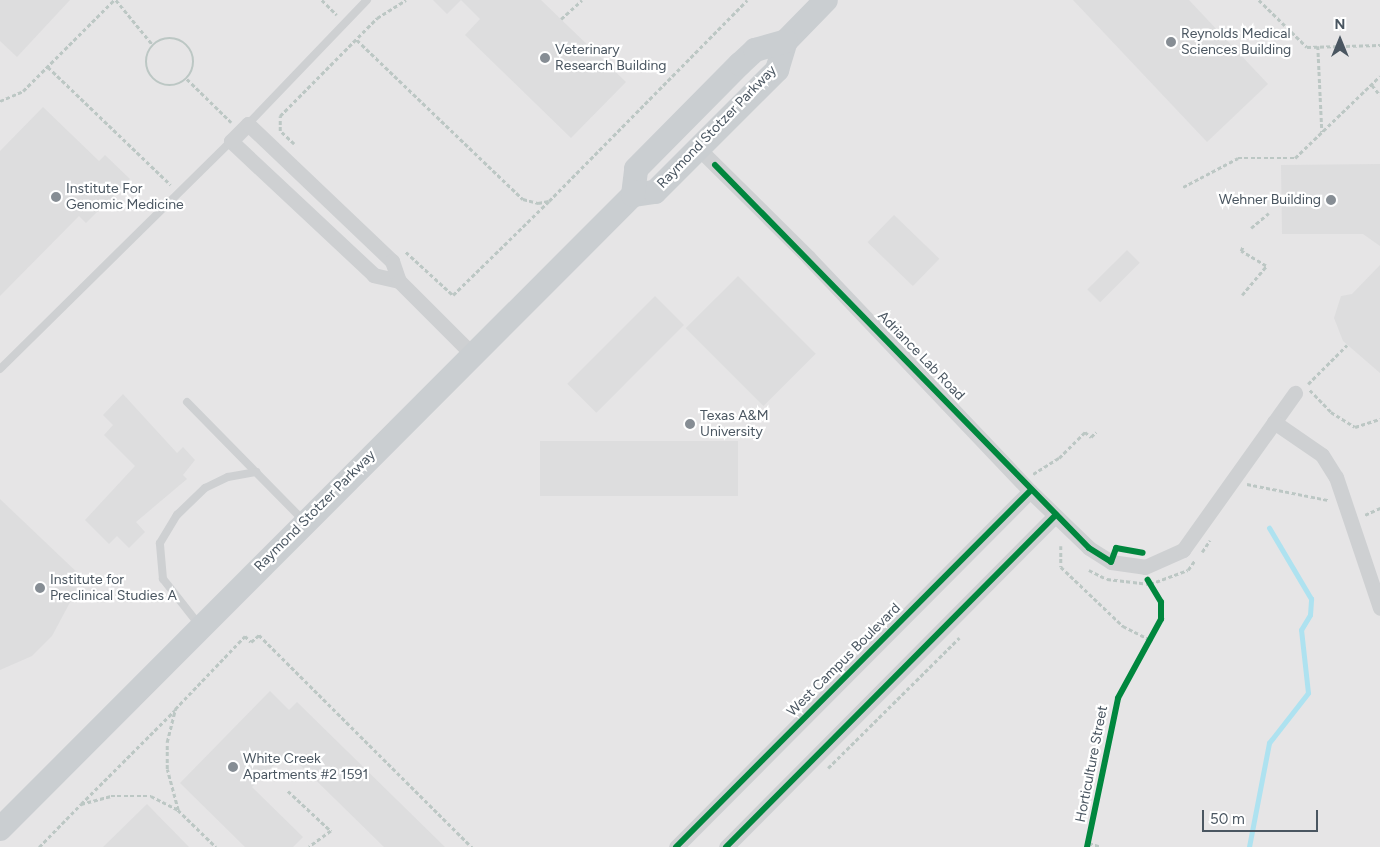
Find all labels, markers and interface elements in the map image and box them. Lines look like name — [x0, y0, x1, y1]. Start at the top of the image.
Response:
north arrow — [1315, 15, 1365, 65]
text: N — [1335, 16, 1345, 33]
place label: Reynolds Medical Sciences Building — [1181, 26, 1291, 58]
marker: Reynolds Medical Sciences Building — [1165, 36, 1177, 48]
place label: Veterinary Research Building — [555, 42, 666, 74]
marker: Veterinary Research Building — [539, 52, 551, 64]
street label: Raymond Stotzer Parkway — [654, 62, 780, 192]
place label: Institute For Genomic Medicine — [66, 181, 184, 213]
marker: Institute For Genomic Medicine — [50, 191, 62, 203]
place label: Wehner Building — [1219, 192, 1321, 208]
marker: Wehner Building — [1325, 194, 1337, 206]
street label: Adriance Lab Road — [874, 308, 968, 404]
place label: Texas A&M University — [700, 408, 768, 441]
marker: Texas A&M University — [684, 418, 696, 430]
street label: Raymond Stotzer Parkway — [251, 447, 379, 575]
place label: Institute for Preclinical Studies A — [50, 572, 177, 604]
marker: Institute for Preclinical Studies A — [34, 582, 46, 594]
street label: West Campus Boulevard — [784, 600, 904, 720]
street label: Horticulture Street — [1072, 704, 1112, 824]
place label: White Creek Apartments #2 1591 — [243, 751, 368, 784]
marker: White Creek Apartments #2 1591 — [227, 761, 239, 773]
scale bar — [1205, 800, 1321, 832]
text: 50 m — [1210, 810, 1245, 828]

